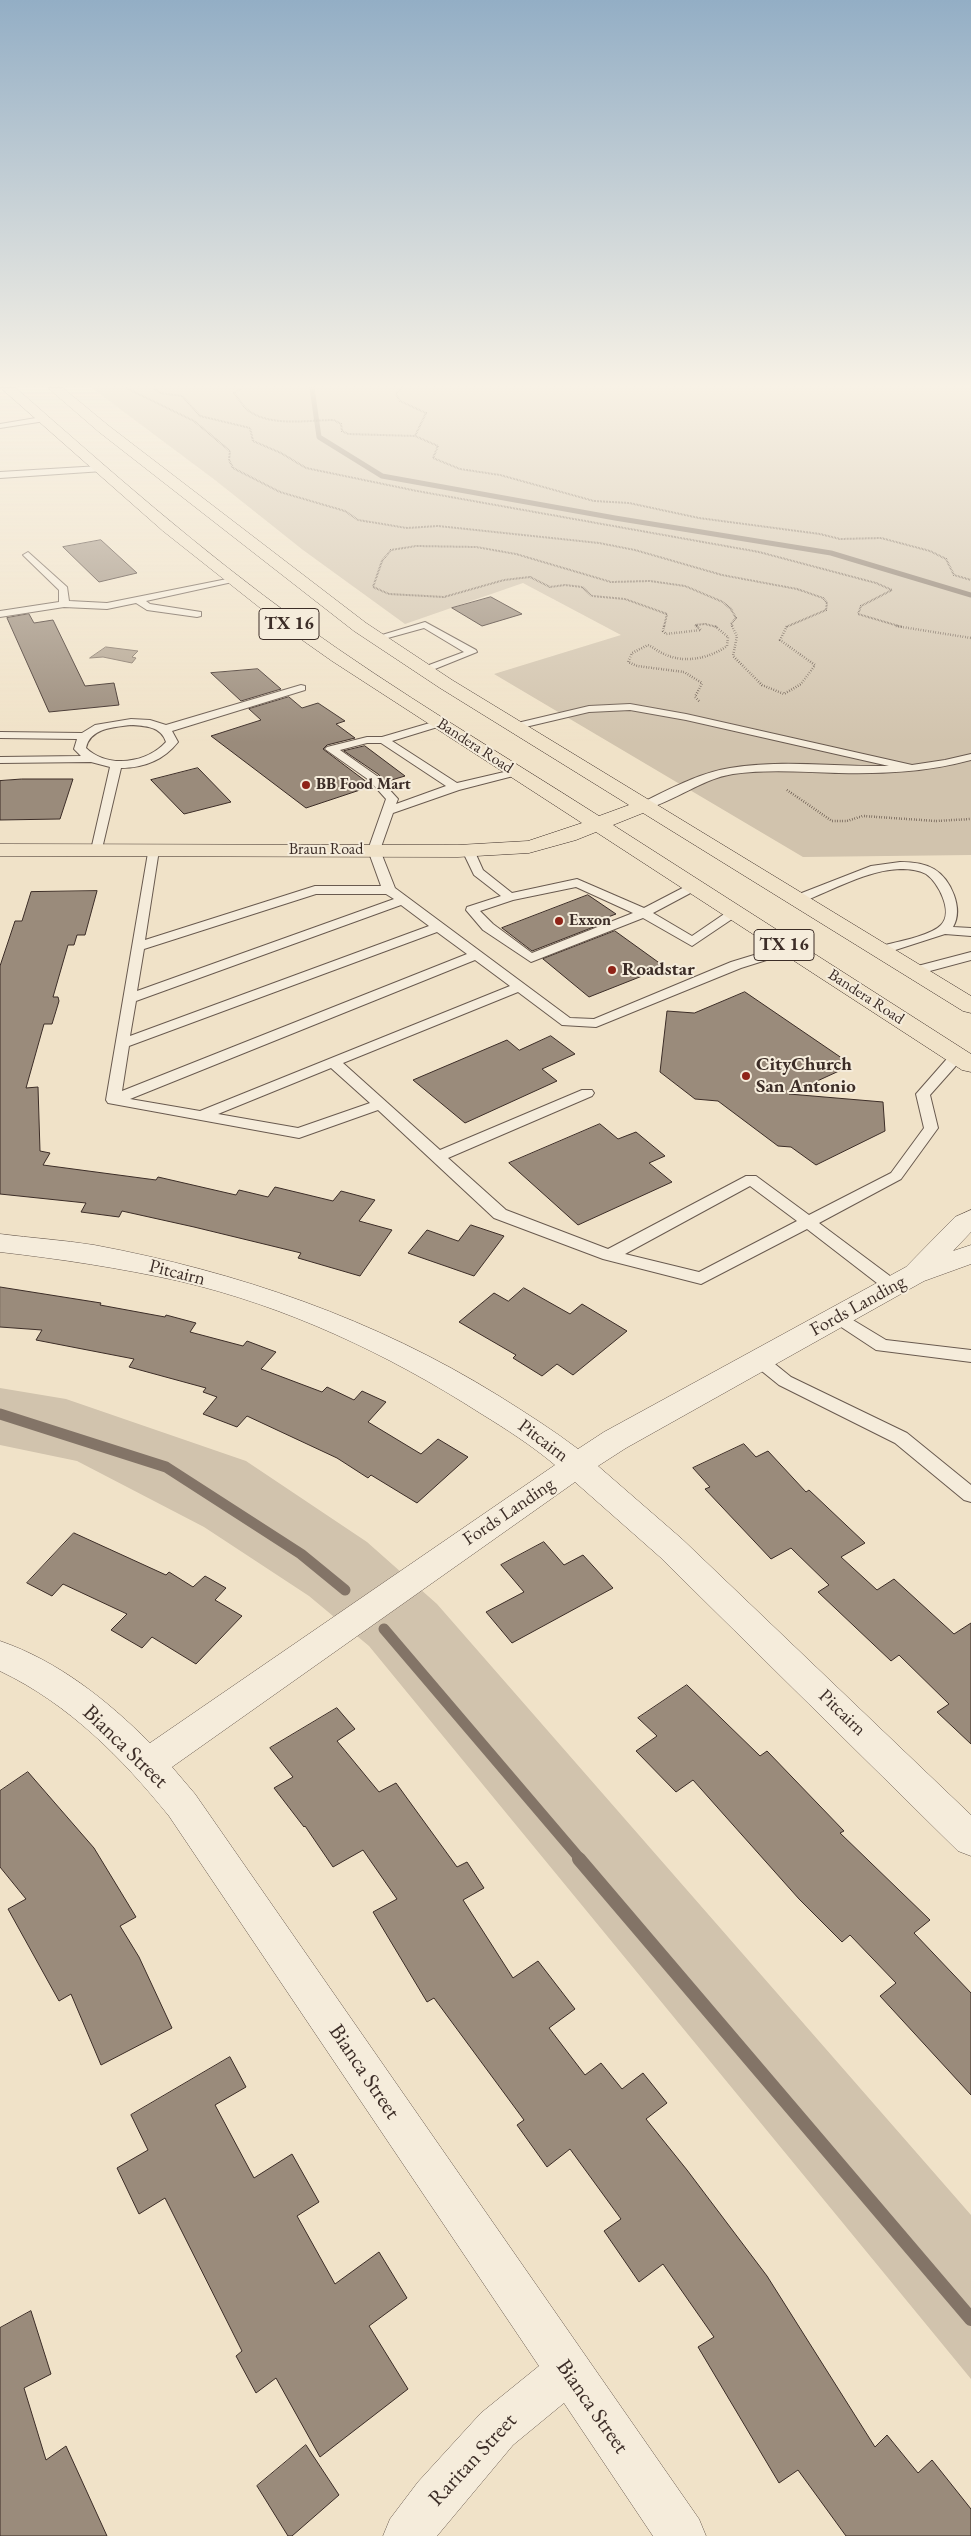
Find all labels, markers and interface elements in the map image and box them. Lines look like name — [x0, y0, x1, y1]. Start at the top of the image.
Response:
road number: TX 16 — [259, 608, 319, 640]
street label: Bandera Road — [433, 714, 517, 778]
place label: BB Food Mart — [316, 775, 411, 795]
marker: BB Food Mart — [300, 779, 312, 791]
street label: Braun Road — [289, 840, 363, 860]
place label: Exxon — [569, 911, 611, 931]
marker: Exxon — [553, 915, 565, 927]
road number: TX 16 — [754, 930, 814, 960]
place label: Roadstar — [622, 959, 695, 981]
marker: Roadstar — [606, 964, 618, 976]
street label: Bandera Road — [824, 965, 908, 1029]
place label: CityChurch San Antonio — [756, 1054, 856, 1098]
marker: CityChurch San Antonio — [740, 1070, 752, 1082]
street label: Pitcairn — [147, 1255, 207, 1291]
street label: Fords Landing — [806, 1270, 910, 1342]
street label: Pitcairn — [513, 1415, 573, 1467]
street label: Fords Landing — [459, 1473, 559, 1551]
street label: Pitcairn — [814, 1685, 870, 1741]
street label: Bianca Street — [77, 1700, 173, 1794]
street label: Bianca Street — [323, 2020, 405, 2124]
street label: Bianca Street — [550, 2355, 634, 2459]
street label: Raritan Street — [423, 2408, 523, 2512]

